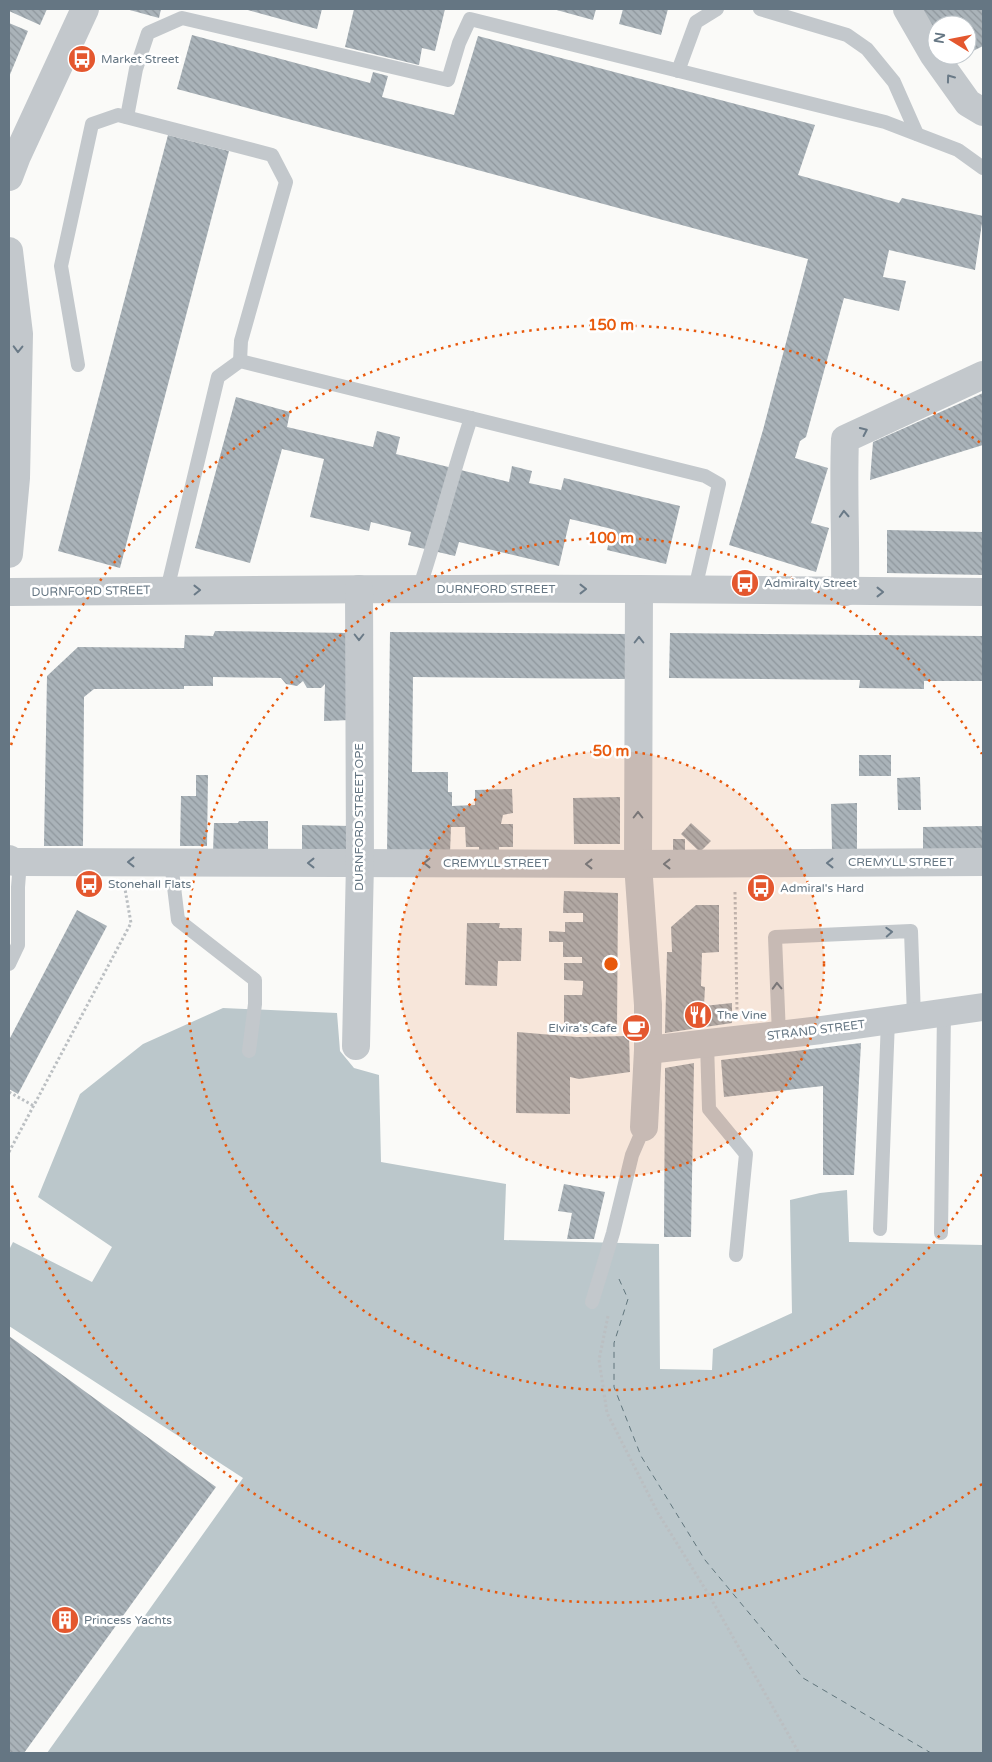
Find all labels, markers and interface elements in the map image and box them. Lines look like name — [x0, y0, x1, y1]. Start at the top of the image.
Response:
north arrow — [927, 15, 977, 65]
text: N — [930, 31, 949, 45]
bus stop icon: Market Street — [67, 44, 97, 74]
place label: Market Street — [101, 52, 180, 66]
one-way arrow — [947, 74, 956, 84]
text: 150 m — [588, 316, 634, 334]
one-way arrow — [13, 346, 23, 353]
one-way arrow — [859, 426, 868, 437]
one-way arrow — [839, 510, 850, 518]
text: 100 m — [588, 529, 634, 547]
bus stop icon: Admiralty Street — [730, 568, 760, 598]
place label: Admiralty Street — [764, 576, 858, 590]
street label: DURNFORD STREET — [436, 582, 556, 596]
street label: DURNFORD STREET — [31, 583, 151, 599]
one-way arrow — [580, 584, 587, 594]
one-way arrow — [194, 585, 202, 595]
one-way arrow — [877, 587, 885, 597]
one-way arrow — [354, 634, 364, 642]
one-way arrow — [634, 635, 644, 643]
text: 50 m — [593, 742, 629, 760]
street label: DURNFORD STREET OPE — [352, 743, 366, 891]
one-way arrow — [633, 811, 643, 819]
street label: CREMYLL STREET — [848, 855, 955, 869]
street label: CREMYLL STREET — [443, 856, 550, 870]
one-way arrow — [127, 857, 134, 867]
one-way arrow — [307, 858, 314, 868]
one-way arrow — [422, 858, 430, 868]
one-way arrow — [825, 858, 833, 868]
one-way arrow — [585, 859, 592, 869]
one-way arrow — [663, 859, 670, 869]
bus stop icon: Stonehall Flats — [74, 869, 104, 899]
bus stop icon: Admiral's Hard — [746, 873, 776, 903]
place label: Stonehall Flats — [108, 877, 192, 891]
place label: Admiral's Hard — [780, 881, 864, 895]
one-way arrow — [885, 926, 893, 937]
centre of rings — [602, 955, 620, 973]
one-way arrow — [772, 982, 782, 990]
restaurant icon: The Vine — [683, 1000, 713, 1030]
place label: The Vine — [717, 1008, 767, 1022]
cafe icon: Elvira's Cafe — [621, 1013, 651, 1043]
street label: STRAND STREET — [766, 1017, 867, 1043]
place label: Elvira's Cafe — [548, 1021, 617, 1035]
building icon: Princess Yachts — [50, 1605, 80, 1635]
place label: Princess Yachts — [84, 1613, 172, 1627]

